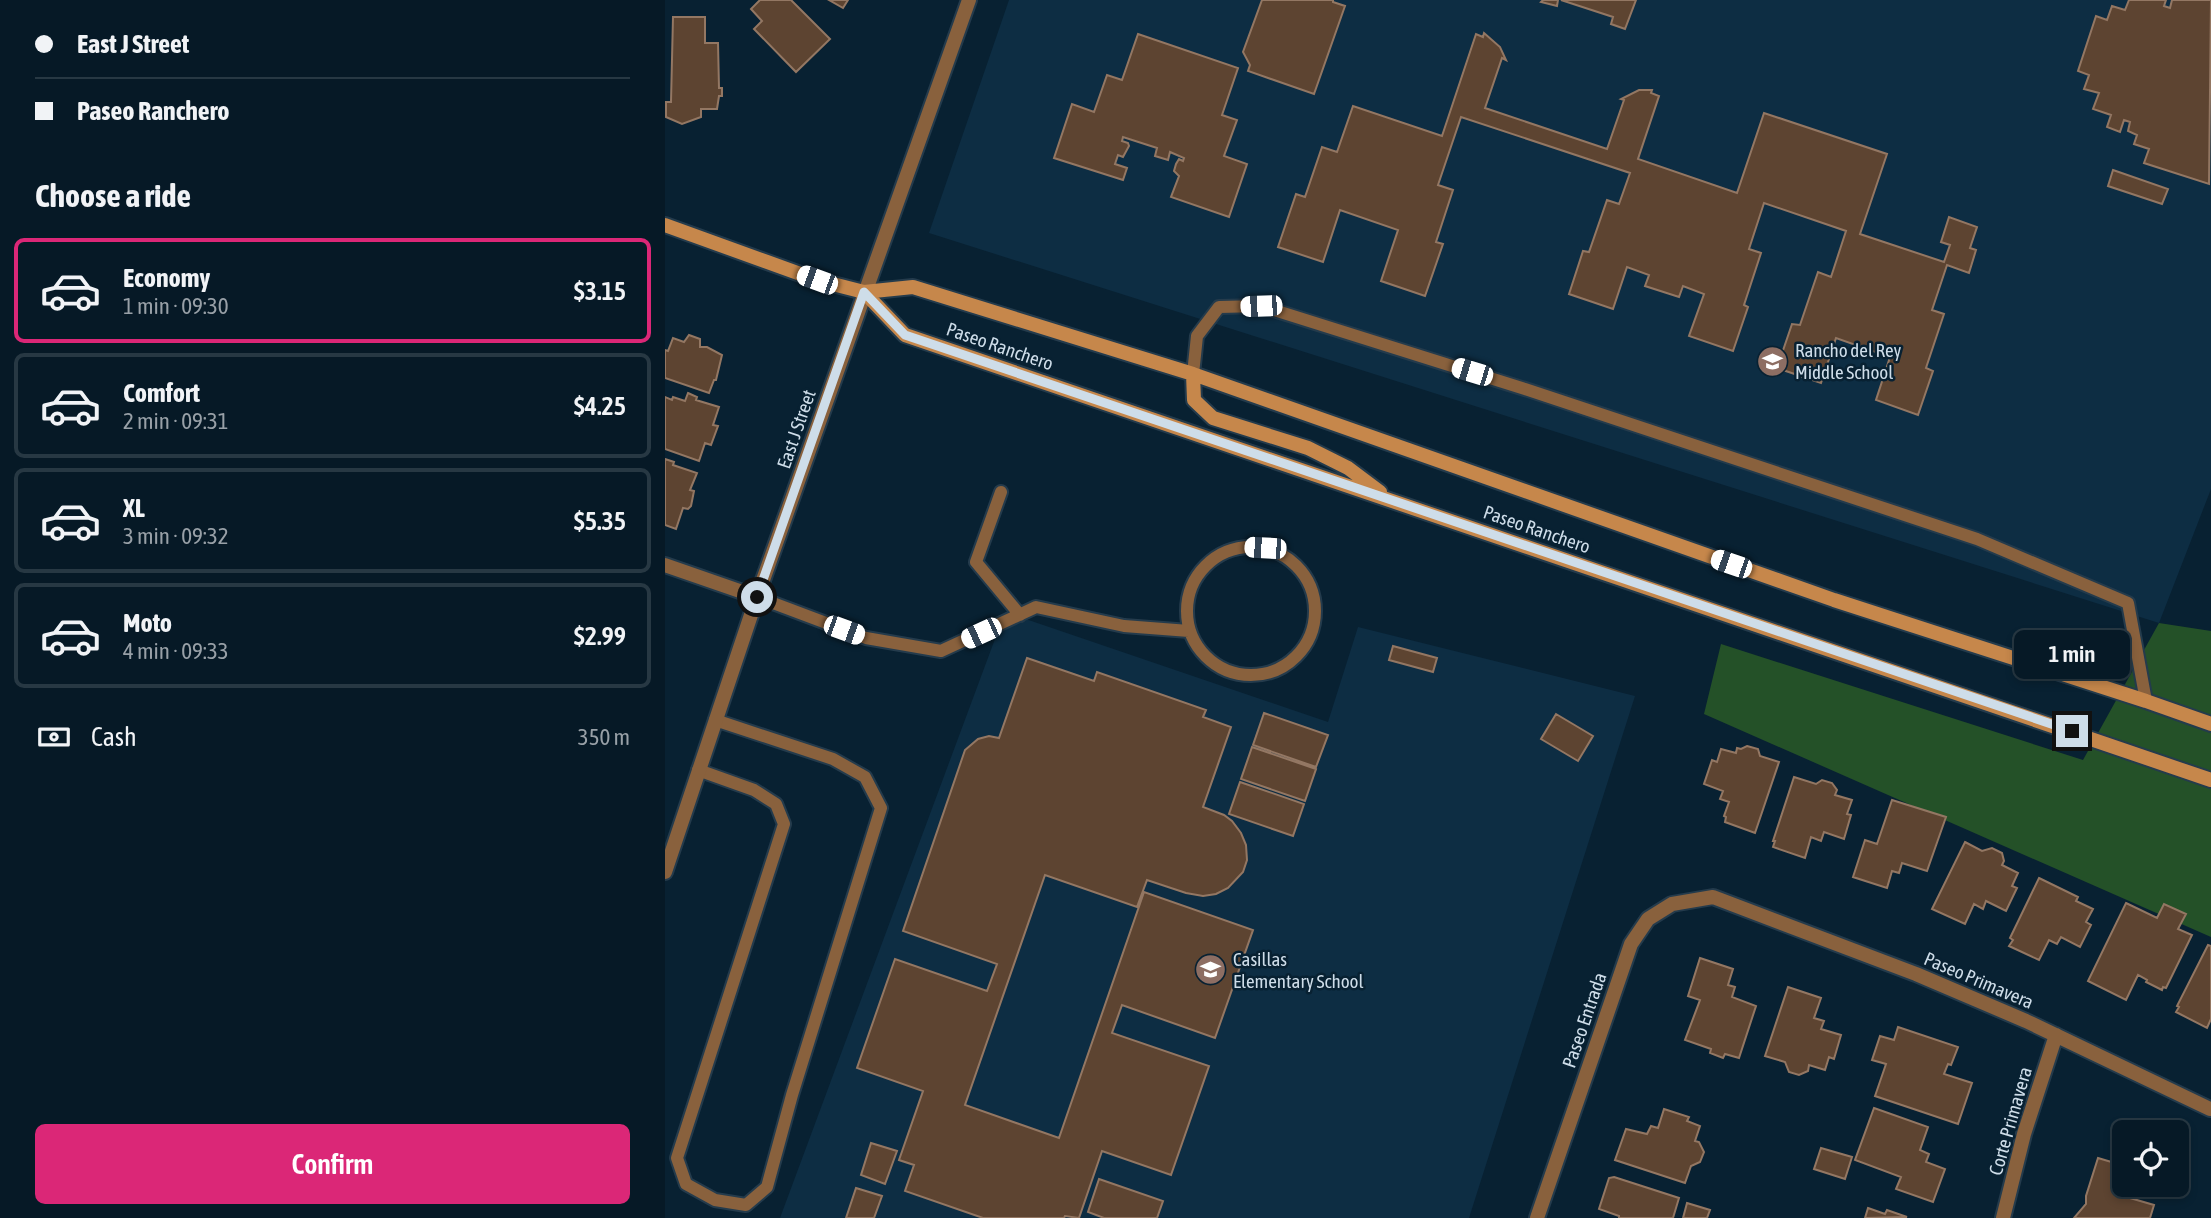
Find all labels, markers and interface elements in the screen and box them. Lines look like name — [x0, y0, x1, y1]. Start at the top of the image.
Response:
text: East J Street — [77, 29, 189, 59]
text: Paseo Ranchero — [77, 96, 230, 126]
text: Choose a ride — [35, 177, 191, 214]
icon: car — [39, 259, 102, 322]
text: Economy — [123, 263, 210, 293]
car — [794, 263, 841, 297]
text: $3.15 — [574, 276, 626, 306]
text: 1 min · 09:30 — [123, 293, 229, 319]
car — [1240, 295, 1283, 317]
street label: Paseo Ranchero — [944, 317, 1056, 375]
place label: Rancho del Rey Middle School — [1795, 339, 1902, 383]
school or university icon: Rancho del Rey Middle School — [1755, 344, 1789, 378]
car — [1449, 356, 1496, 388]
icon: car — [39, 374, 102, 437]
text: Comfort — [123, 378, 200, 408]
street label: East J Street — [772, 387, 820, 471]
text: $4.25 — [574, 391, 626, 421]
text: 2 min · 09:31 — [123, 408, 229, 434]
icon: car — [39, 489, 102, 552]
text: XL — [123, 493, 145, 523]
street label: Paseo Ranchero — [1481, 500, 1593, 558]
text: $5.35 — [574, 506, 626, 536]
text: 3 min · 09:32 — [123, 523, 229, 549]
car — [1244, 536, 1287, 560]
car — [1708, 547, 1755, 581]
route start — [741, 581, 773, 613]
icon: car — [39, 604, 102, 667]
text: Moto — [123, 608, 172, 638]
car — [821, 613, 868, 647]
car — [958, 615, 1005, 651]
text: $2.99 — [574, 621, 626, 651]
callout: 1 min — [2014, 630, 2130, 678]
text: 4 min · 09:33 — [123, 638, 229, 664]
text: 1 min — [2049, 641, 2095, 667]
route end — [2056, 715, 2088, 747]
icon: cash — [35, 718, 73, 756]
text: Cash — [91, 722, 137, 752]
text: 350 m — [578, 724, 630, 750]
street label: Paseo Primavera — [1921, 947, 2037, 1013]
place label: Casillas Elementary School — [1233, 948, 1364, 992]
school or university icon: Casillas Elementary School — [1193, 953, 1227, 987]
street label: Paseo Entrada — [1557, 970, 1611, 1070]
street label: Corte Primavera — [1984, 1064, 2036, 1178]
map controls — [2112, 1120, 2189, 1197]
button: locate — [2112, 1120, 2189, 1197]
button: Confirm — [35, 1124, 630, 1204]

